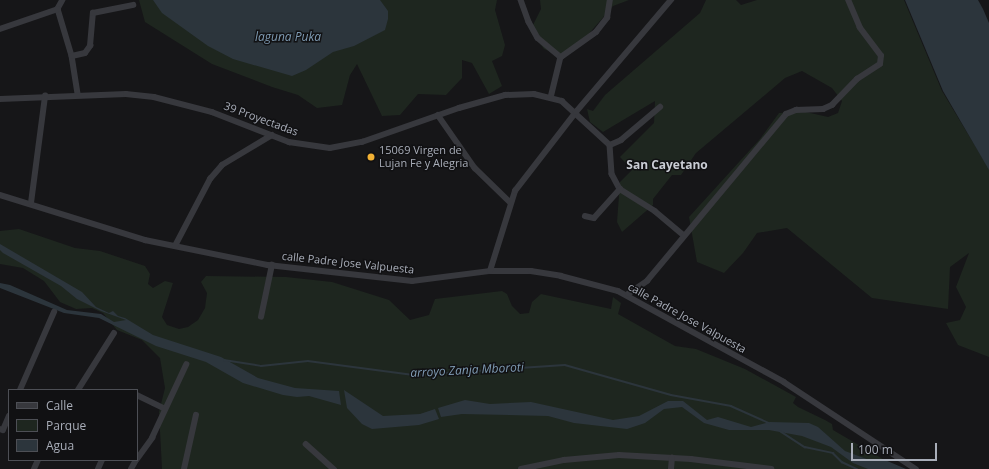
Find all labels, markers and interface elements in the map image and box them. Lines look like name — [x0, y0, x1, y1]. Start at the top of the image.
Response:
water label: laguna Puka — [255, 30, 321, 44]
street label: 39 Proyectadas — [222, 99, 300, 139]
place label: 15069 Virgen de Lujan Fe y Alegria — [379, 144, 468, 170]
marker: 15069 Virgen de Lujan Fe y Alegria — [366, 152, 376, 162]
district label: San Cayetano — [626, 158, 708, 172]
street label: calle Padre Jose Valpuesta — [281, 249, 415, 277]
street label: calle Padre Jose Valpuesta — [626, 280, 748, 356]
water label: arroyo Zanja Mboroti — [410, 360, 524, 380]
legend — [8, 389, 138, 461]
text: Calle — [46, 397, 73, 414]
text: Parque — [46, 417, 86, 434]
scale bar — [853, 435, 939, 461]
text: Agua — [46, 437, 74, 454]
text: 100 m — [858, 441, 893, 458]

